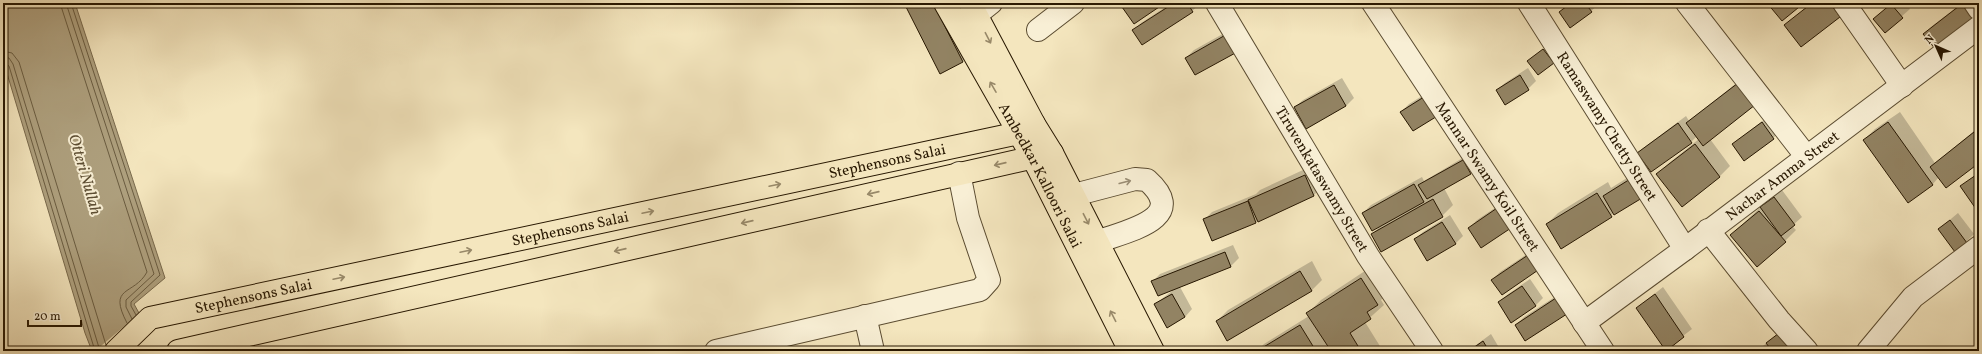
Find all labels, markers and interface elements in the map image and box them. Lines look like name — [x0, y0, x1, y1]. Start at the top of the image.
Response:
north arrow — [1916, 26, 1956, 66]
one-way arrow — [985, 31, 992, 43]
text: N — [1922, 32, 1938, 48]
street label: Ramaswamy Chetty Street — [1551, 48, 1661, 206]
one-way arrow — [988, 81, 996, 93]
street label: Mannar Swamy Koil Street — [1429, 98, 1544, 257]
street label: Ambedkar Kalloori Salai — [992, 100, 1086, 252]
street label: Tiruvenkataswamy Street — [1269, 103, 1373, 257]
street label: Nachar Amma Street — [1722, 127, 1844, 227]
water label: Otteri Nullah — [62, 131, 106, 218]
street label: Stephensons Salai — [827, 140, 948, 185]
one-way arrow — [994, 160, 1007, 168]
one-way arrow — [1118, 177, 1131, 185]
one-way arrow — [768, 180, 781, 188]
one-way arrow — [867, 189, 880, 197]
street label: Stephensons Salai — [510, 207, 631, 253]
one-way arrow — [641, 208, 654, 216]
one-way arrow — [1083, 213, 1090, 225]
one-way arrow — [740, 218, 753, 226]
one-way arrow — [459, 246, 472, 254]
one-way arrow — [614, 247, 627, 255]
one-way arrow — [332, 274, 345, 282]
street label: Stephensons Salai — [193, 275, 314, 320]
scale bar — [28, 302, 81, 328]
text: 20 m — [34, 309, 61, 325]
one-way arrow — [1109, 310, 1116, 322]

